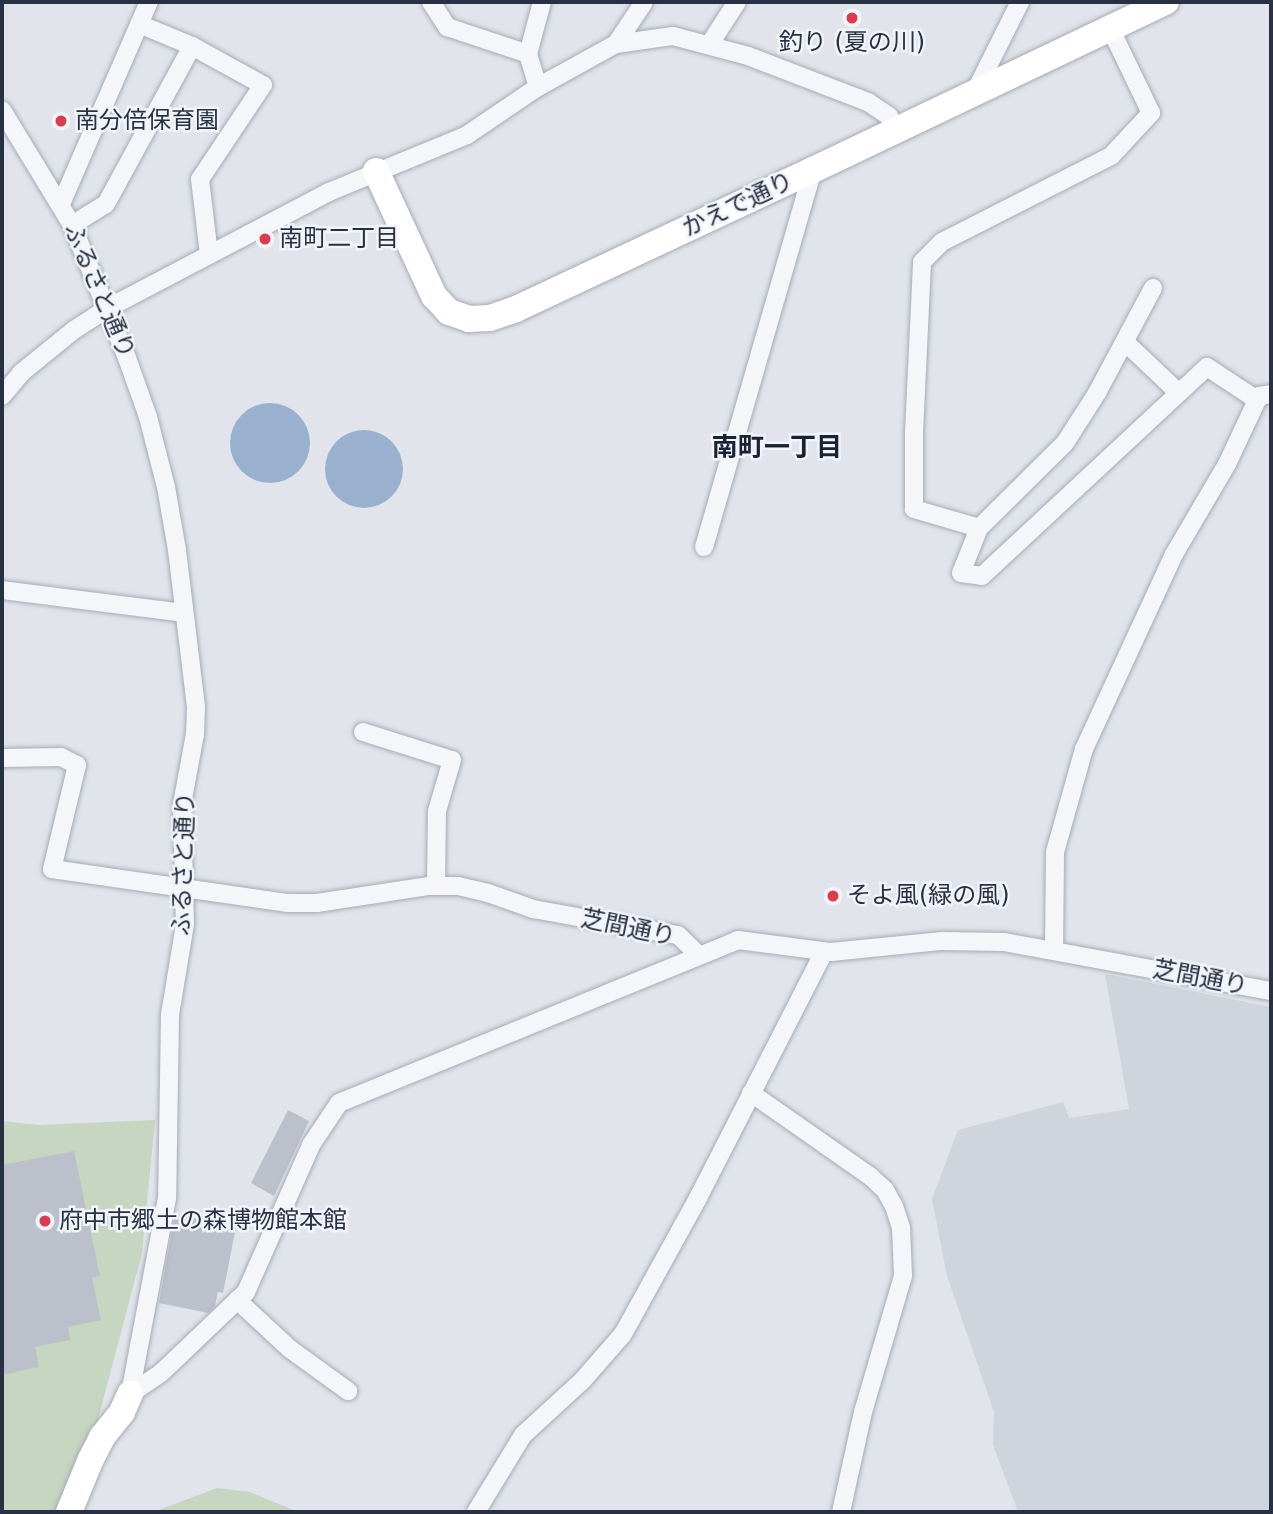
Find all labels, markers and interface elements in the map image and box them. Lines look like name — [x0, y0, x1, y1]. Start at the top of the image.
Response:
marker: 釣り (夏の川) — [844, 10, 860, 26]
place label: 釣り (夏の川) — [779, 29, 925, 57]
place label: 南分倍保育園 — [75, 107, 219, 135]
marker: 南分倍保育園 — [53, 113, 69, 129]
street label: かえで通り — [678, 167, 798, 243]
street label: ふるさと通り — [58, 219, 140, 363]
place label: 南町二丁目 — [279, 225, 399, 253]
marker: 南町二丁目 — [257, 231, 273, 247]
district label: 南町一丁目 — [712, 432, 842, 464]
street label: ふるさと通り — [167, 792, 201, 936]
place label: そよ風(緑の風) — [847, 882, 1010, 910]
marker: そよ風(緑の風) — [825, 888, 841, 904]
street label: 芝間通り — [578, 904, 678, 952]
street label: 芝間通り — [1150, 955, 1250, 1001]
place label: 府中市郷土の森博物館本館 — [59, 1207, 347, 1235]
marker: 府中市郷土の森博物館本館 — [37, 1213, 53, 1229]

